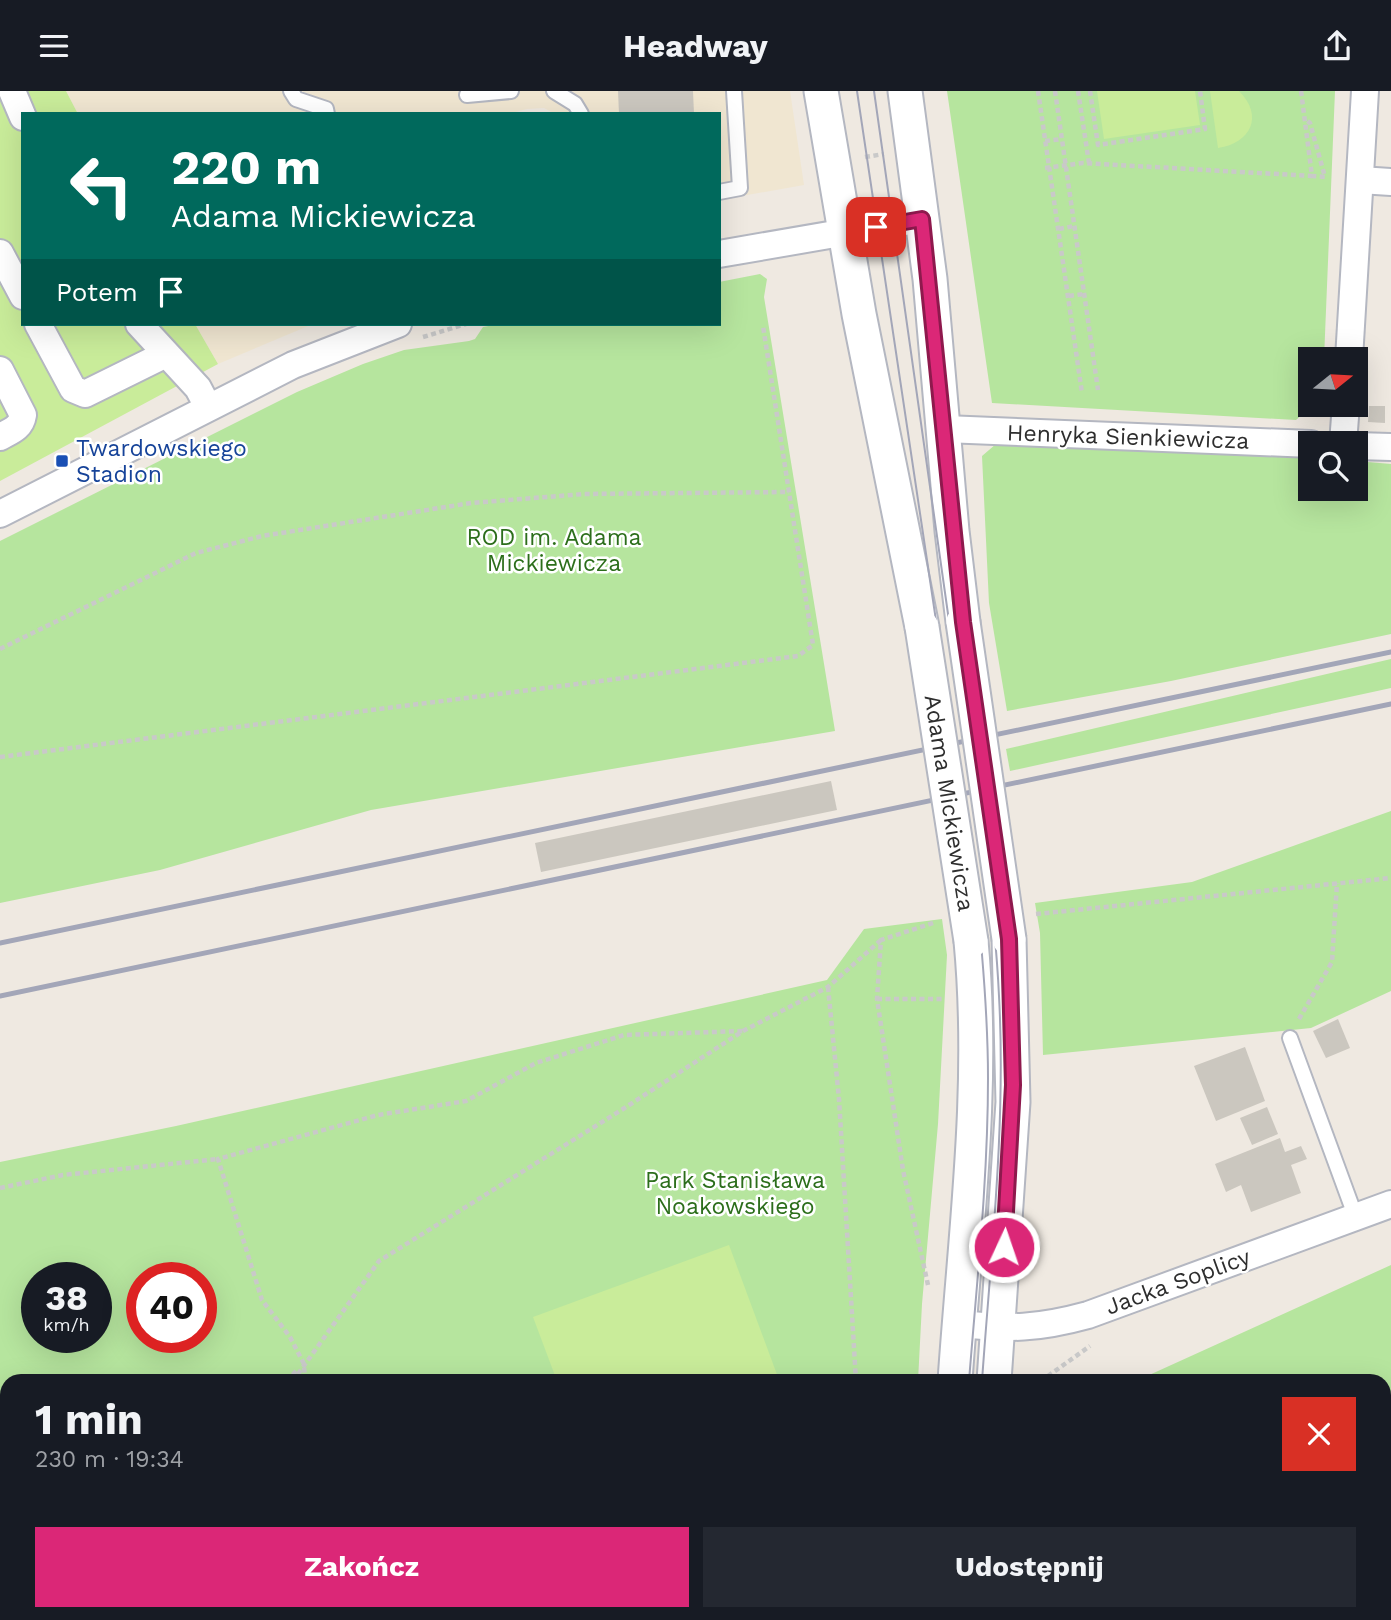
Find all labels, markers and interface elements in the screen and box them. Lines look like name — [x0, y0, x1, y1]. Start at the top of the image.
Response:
icon: menu — [35, 27, 73, 65]
text: Headway — [623, 27, 768, 65]
icon: share — [1318, 27, 1356, 65]
text: 220 m — [171, 138, 321, 196]
icon: left — [56, 140, 147, 231]
text: Adama Mickiewicza — [171, 197, 476, 235]
pin — [846, 197, 906, 257]
icon: arrive — [857, 208, 895, 246]
icon: arrive — [152, 273, 190, 311]
text: Potem — [56, 277, 138, 307]
north arrow — [1298, 347, 1368, 417]
map controls — [1298, 347, 1368, 501]
street label: Henryka Sienkiewicza — [1006, 419, 1250, 455]
button: search — [1298, 431, 1368, 501]
place label: Twardowskiego Stadion — [76, 435, 247, 488]
marker: Twardowskiego Stadion — [54, 453, 70, 469]
park label: ROD im. Adama Mickiewicza — [466, 524, 642, 577]
street label: Adama Mickiewicza — [919, 693, 979, 913]
park label: Park Stanisława Noakowskiego — [645, 1167, 825, 1220]
position arrow — [967, 1210, 1041, 1284]
street label: Jacka Soplicy — [1102, 1243, 1254, 1321]
speed limit sign: 40 — [126, 1262, 217, 1353]
text: 38 — [45, 1277, 88, 1319]
text: km/h — [43, 1314, 90, 1335]
text: 1 min — [35, 1395, 143, 1444]
button: close — [1282, 1397, 1356, 1471]
text: 230 m · 19:34 — [35, 1446, 184, 1473]
button: Zakończ — [35, 1527, 689, 1607]
button: Udostępnij — [703, 1527, 1356, 1607]

